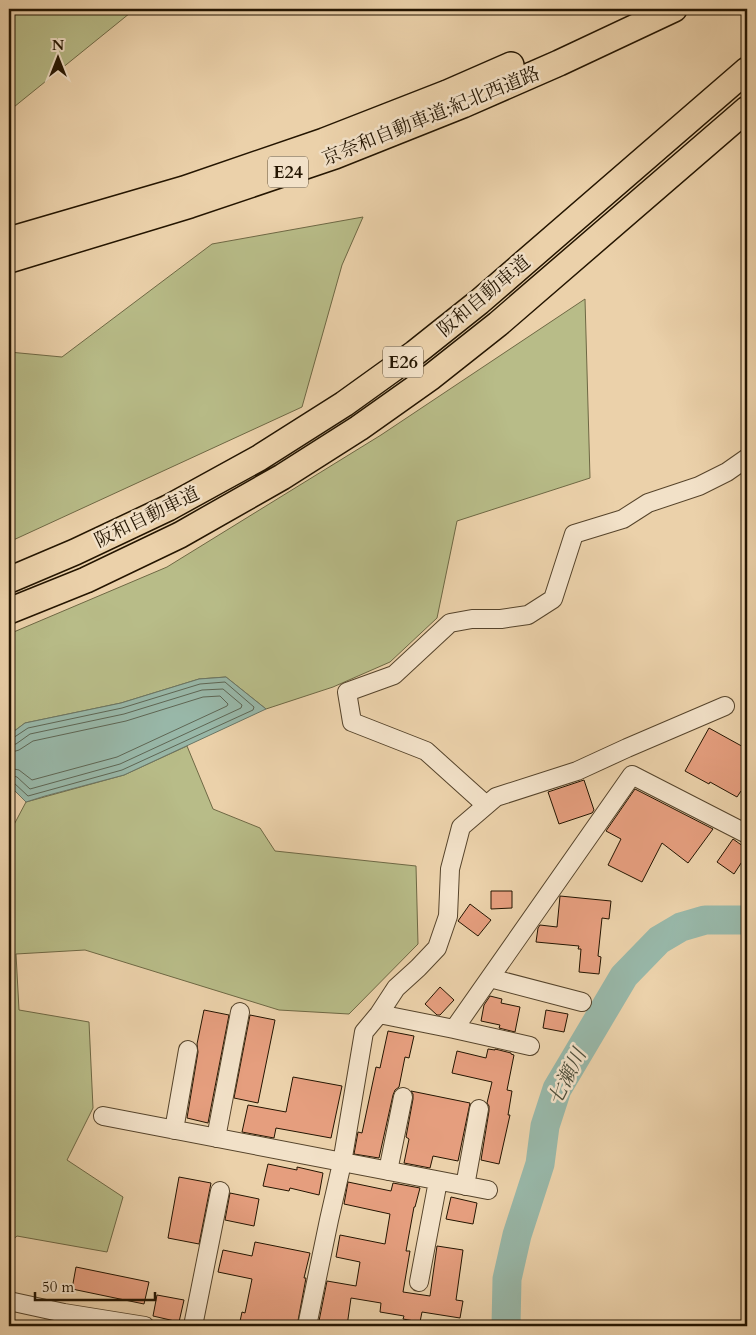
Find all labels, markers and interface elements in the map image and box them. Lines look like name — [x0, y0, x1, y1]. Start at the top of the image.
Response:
north arrow — [32, 32, 82, 82]
text: N — [52, 36, 64, 55]
street label: 京奈和自動車道;紀北西道路 — [318, 60, 544, 172]
road number: E24 — [268, 156, 308, 188]
street label: 阪和自動車道 — [432, 249, 536, 343]
road number: E26 — [383, 347, 423, 378]
street label: 阪和自動車道 — [90, 480, 204, 554]
water label: 七瀬川 — [541, 1042, 594, 1110]
scale bar — [35, 1270, 155, 1302]
text: 50 m — [42, 1277, 74, 1297]

